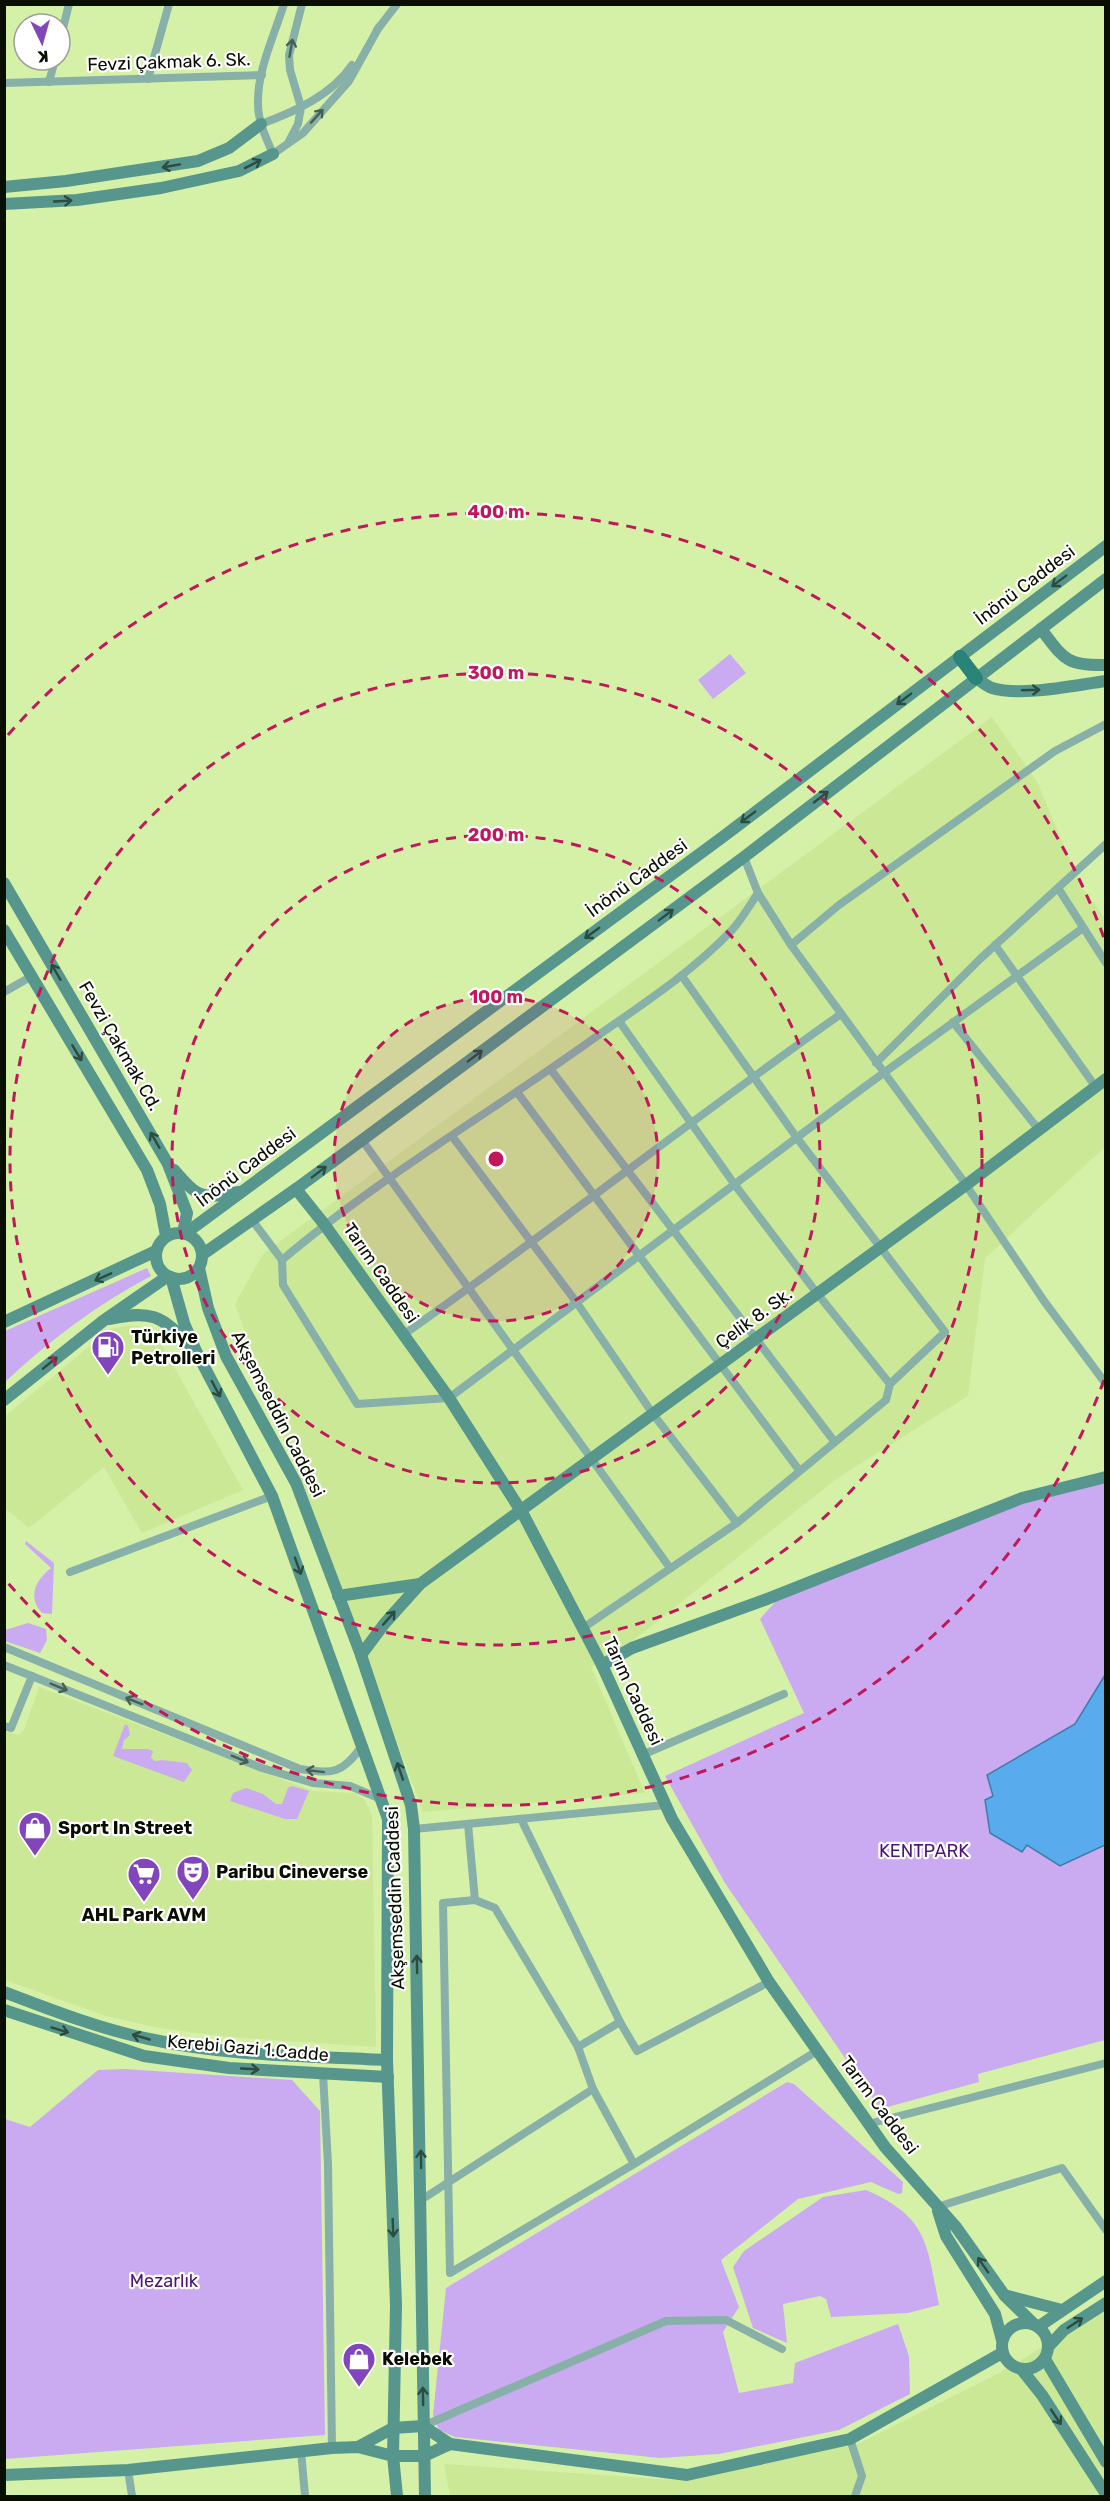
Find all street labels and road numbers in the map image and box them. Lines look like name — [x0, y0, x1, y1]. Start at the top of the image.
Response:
street label: Fevzi Çakmak 6. Sk. — [87, 48, 251, 76]
street label: İnönü Caddesi — [971, 540, 1079, 630]
street label: İnönü Caddesi — [582, 834, 692, 922]
street label: Fevzi Çakmak Cd. — [74, 977, 166, 1115]
street label: İnönü Caddesi — [192, 1122, 300, 1212]
street label: Tarım Caddesi — [338, 1219, 424, 1327]
street label: Çelik 8. Sk. — [711, 1283, 797, 1353]
street label: Akşemseddin Caddesi — [226, 1327, 330, 1501]
street label: Tarım Caddesi — [598, 1633, 668, 1749]
street label: Akşemseddin Caddesi — [381, 1806, 409, 1990]
street label: Kerebi Gazi 1.Cadde — [166, 2030, 330, 2066]
street label: Tarım Caddesi — [835, 2052, 923, 2158]

